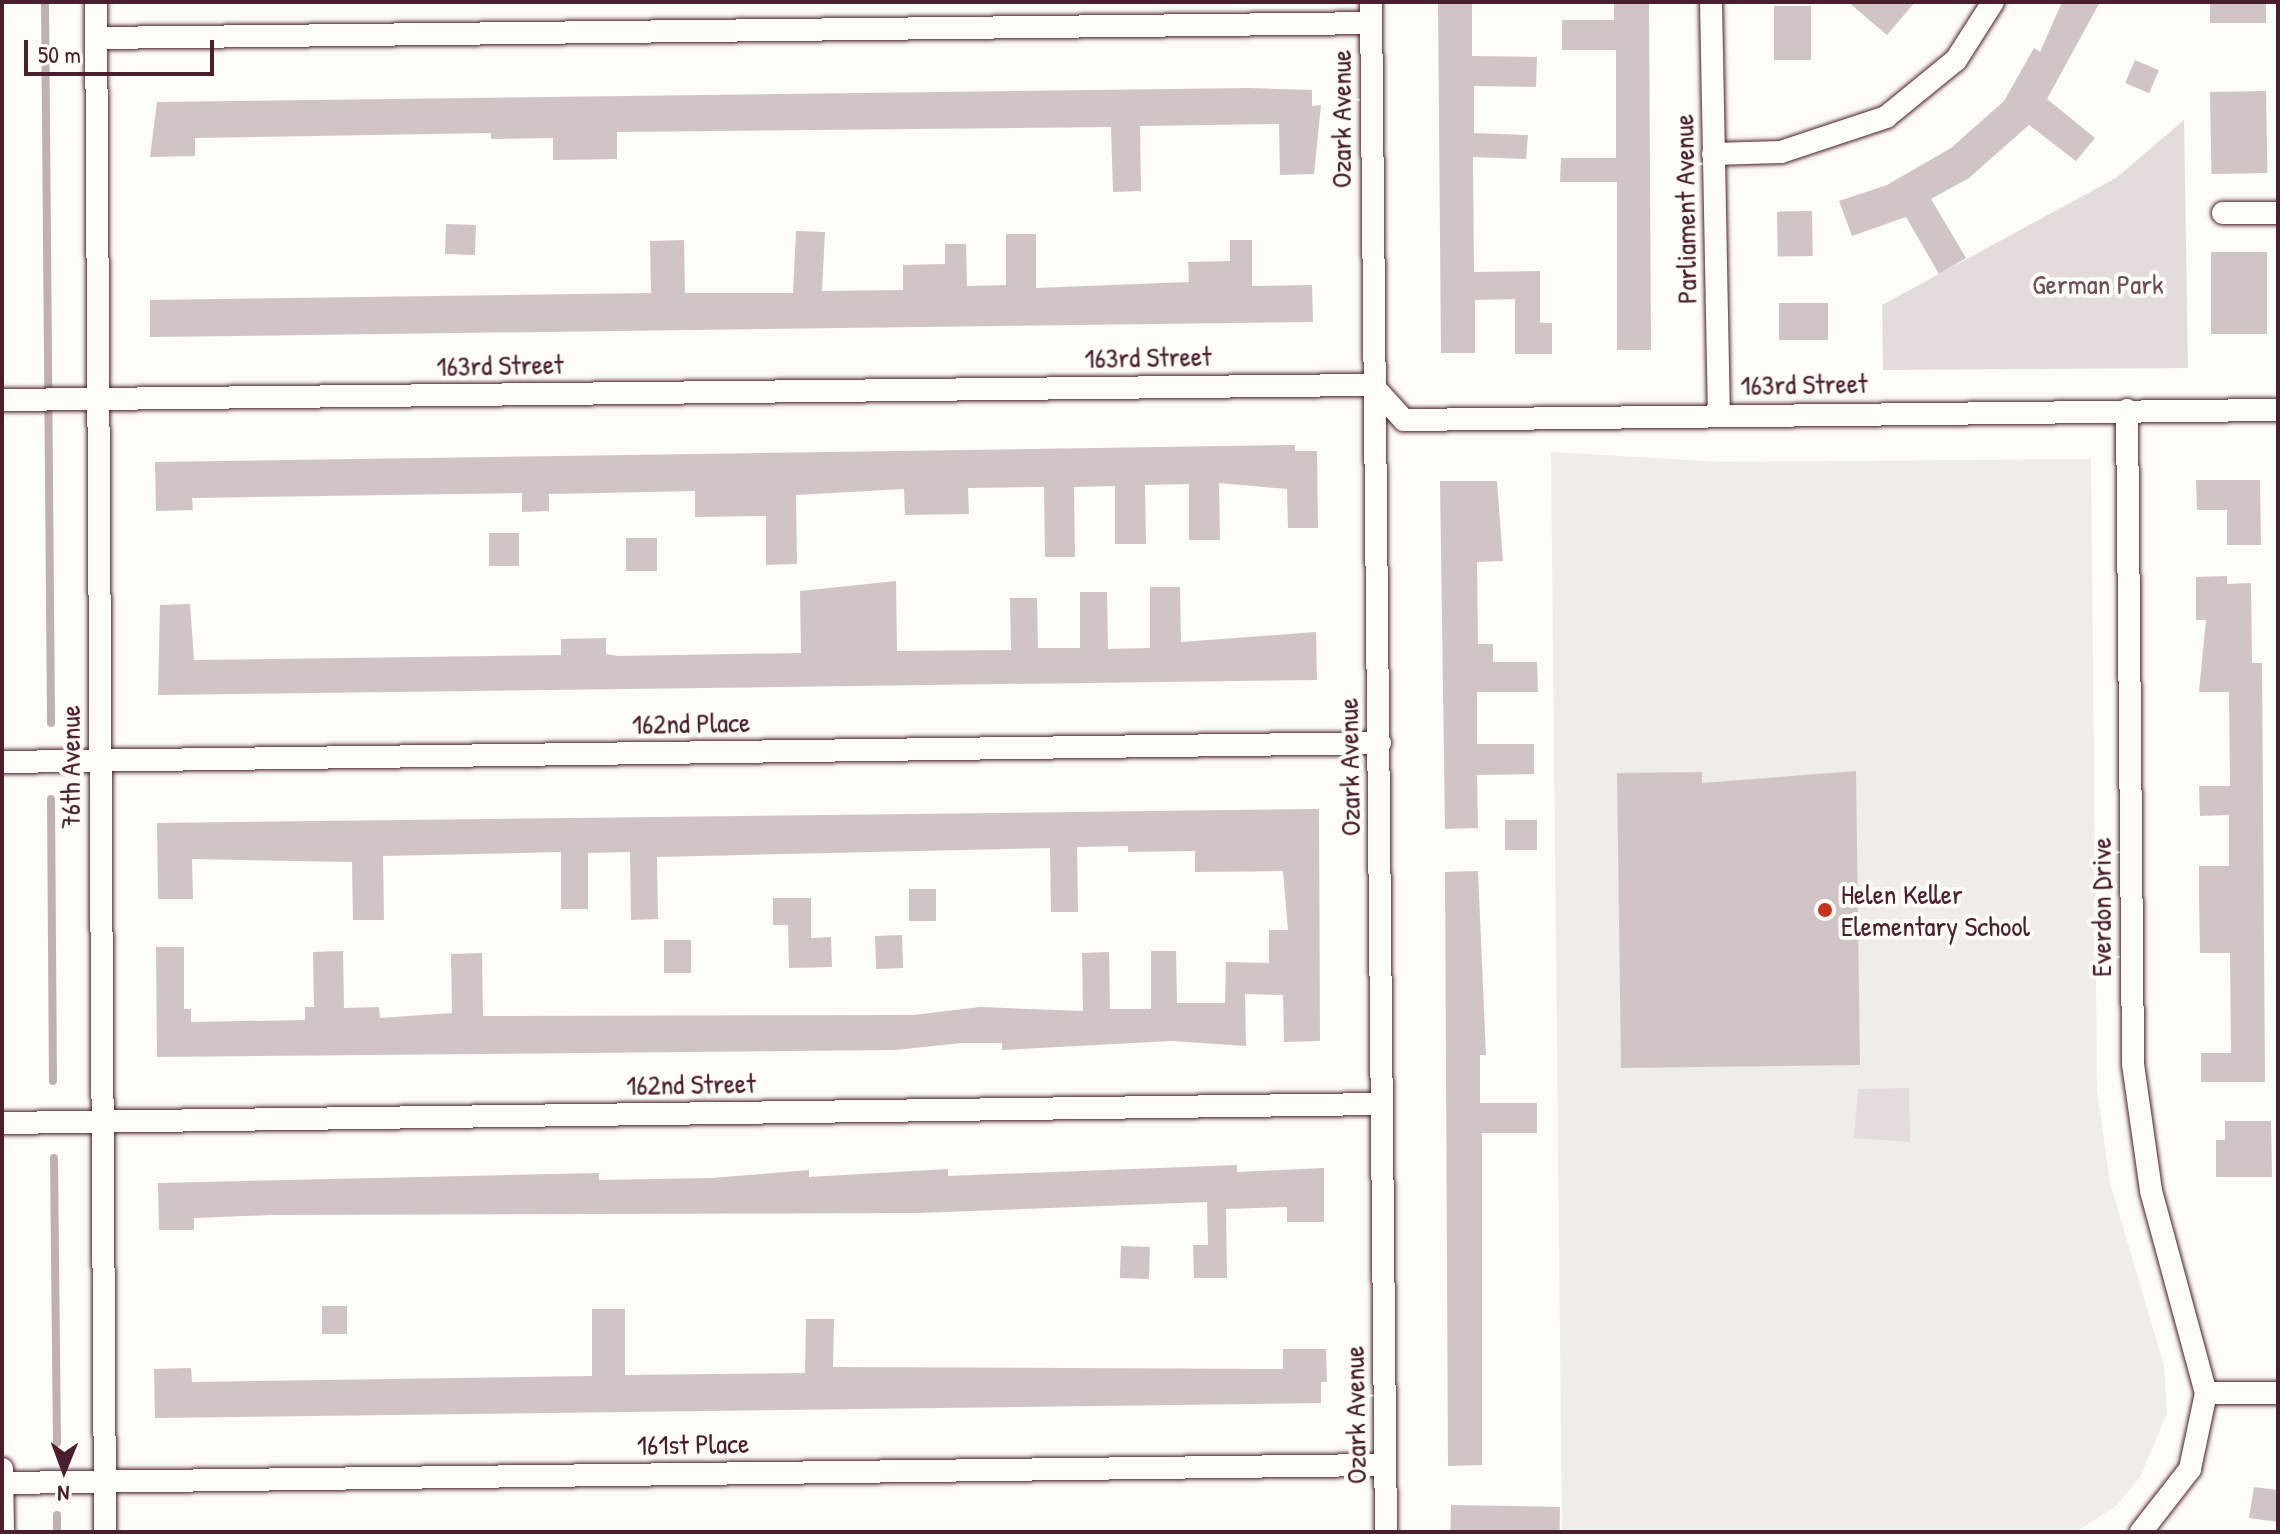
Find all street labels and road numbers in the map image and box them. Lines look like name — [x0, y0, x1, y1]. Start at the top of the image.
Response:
street label: Ozark Avenue — [1324, 50, 1358, 188]
street label: Parliament Avenue — [1667, 114, 1703, 304]
street label: 163rd Street — [1084, 339, 1212, 375]
street label: 163rd Street — [436, 347, 564, 383]
street label: 163rd Street — [1740, 366, 1868, 402]
street label: Ozark Avenue — [1331, 698, 1367, 836]
street label: 76th Avenue — [53, 705, 87, 829]
street label: 162nd Place — [632, 705, 750, 741]
street label: Everdon Drive — [2084, 837, 2118, 977]
street label: 162nd Street — [626, 1066, 756, 1102]
street label: Ozark Avenue — [1337, 1346, 1373, 1484]
street label: 161st Place — [637, 1426, 749, 1462]

